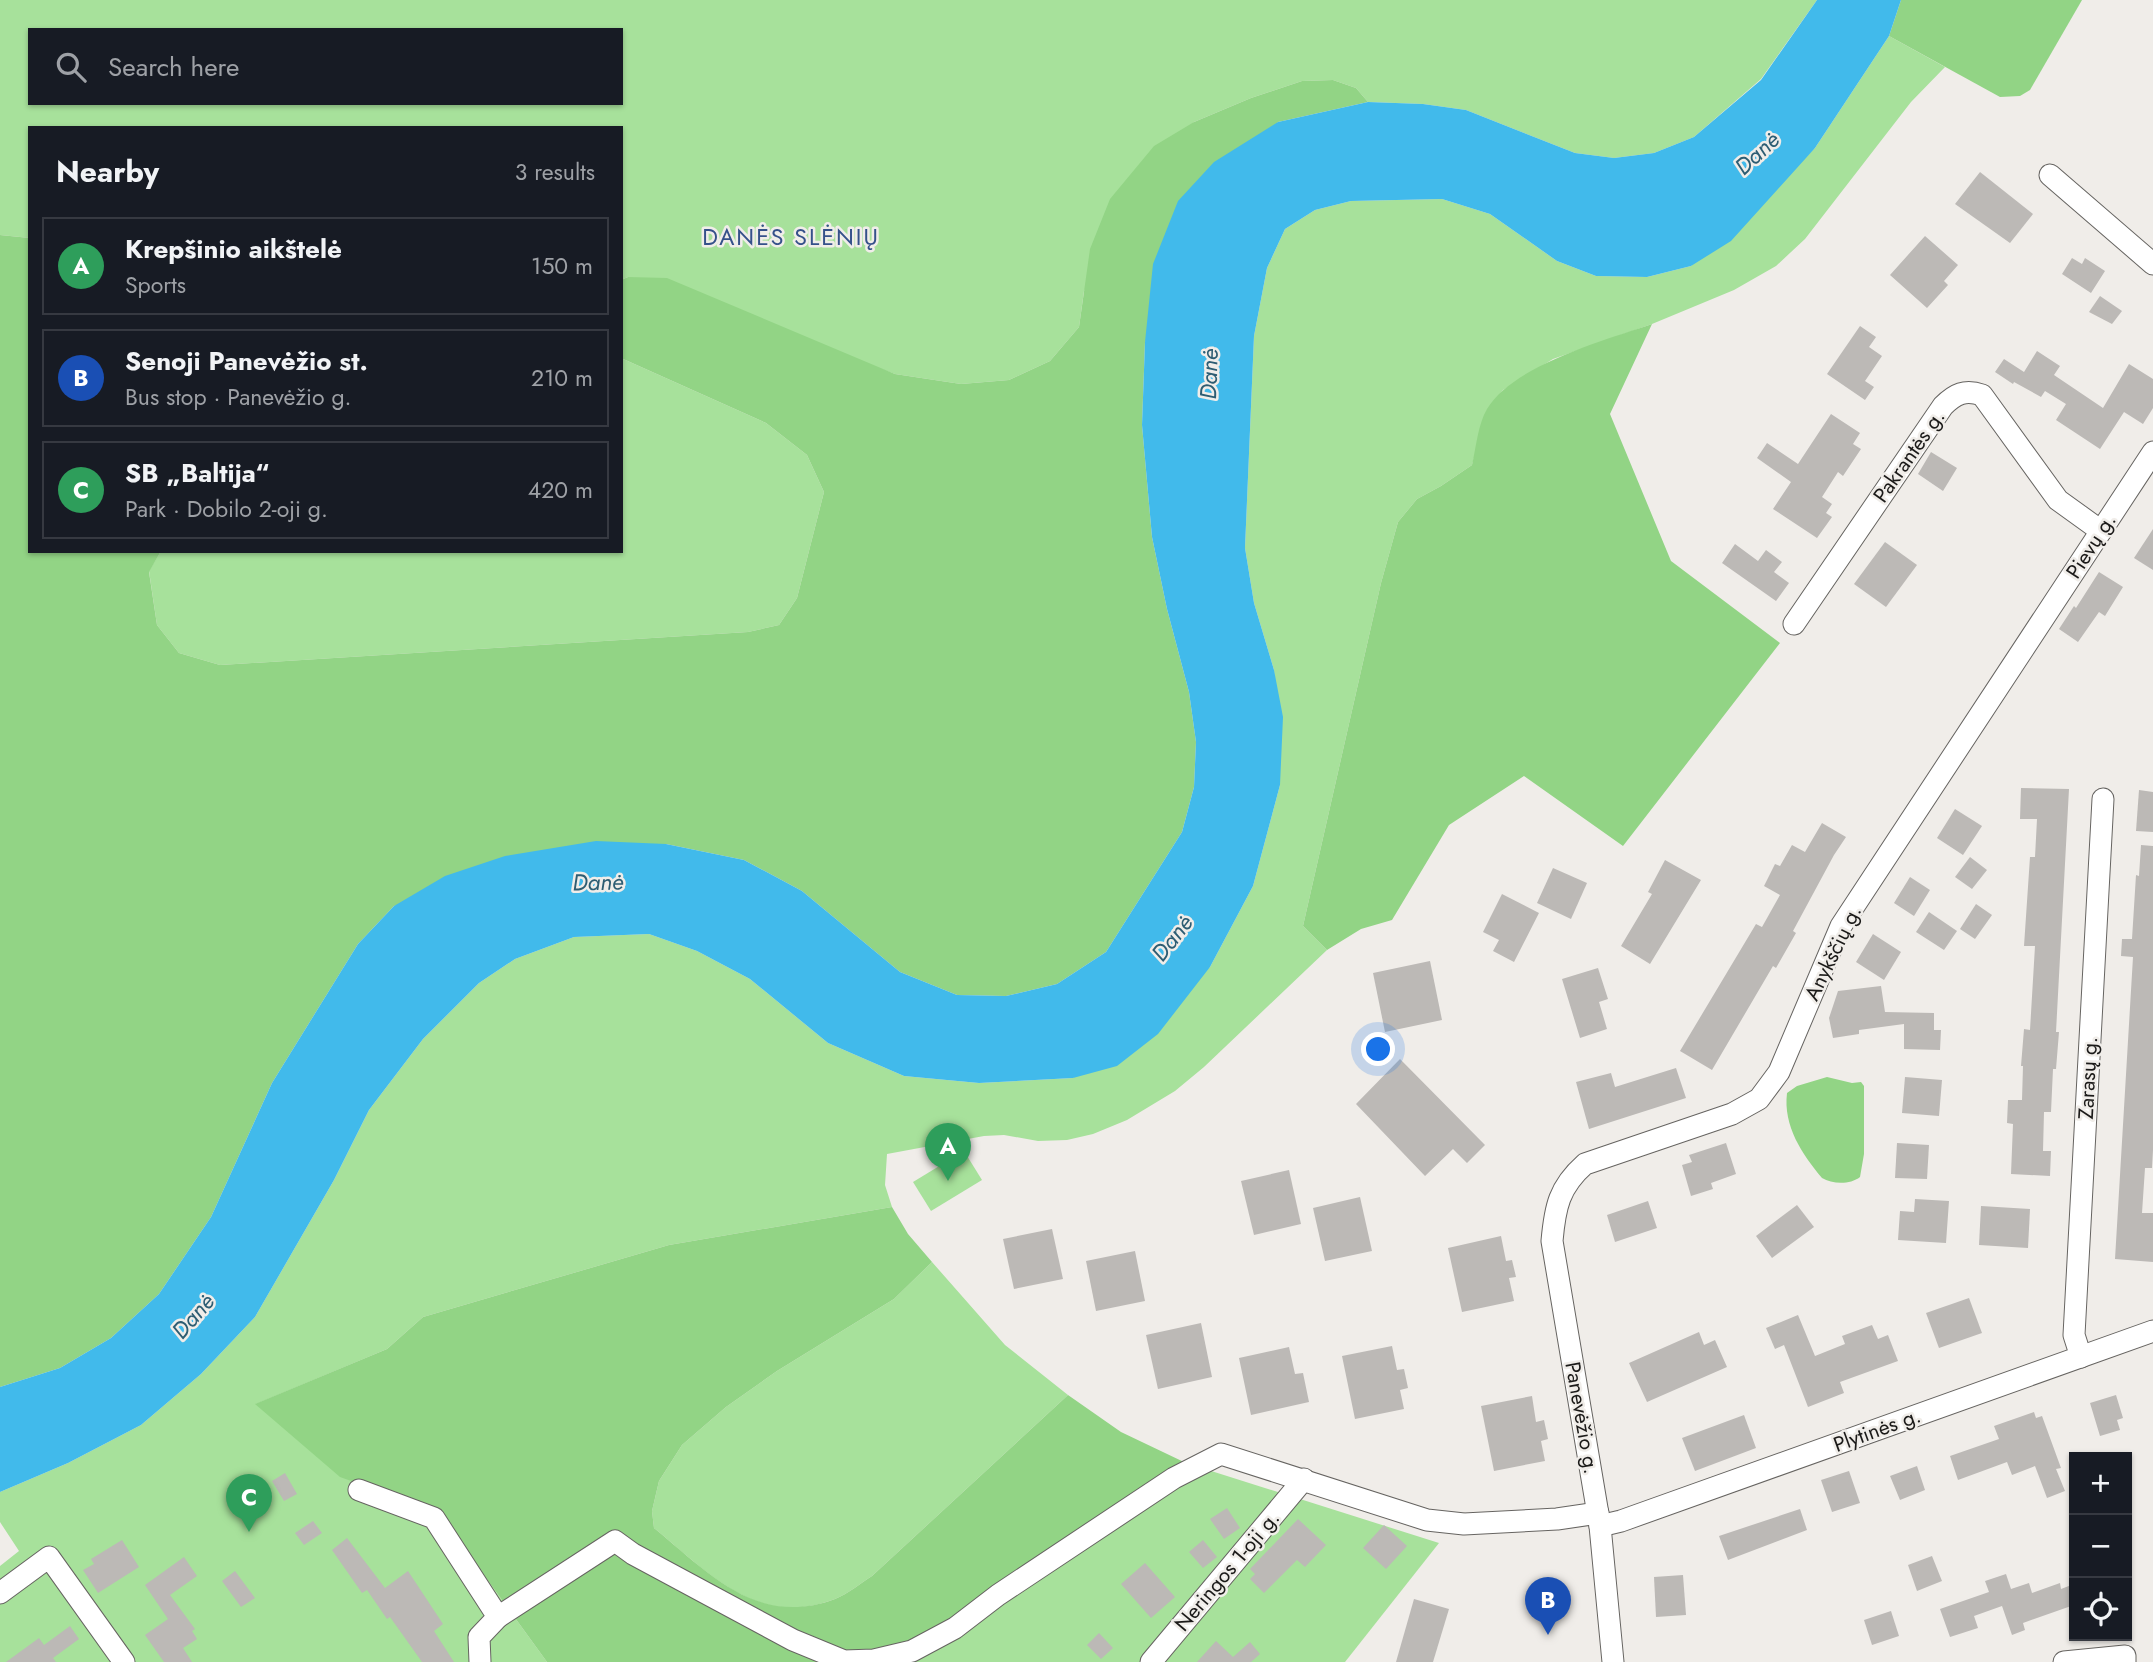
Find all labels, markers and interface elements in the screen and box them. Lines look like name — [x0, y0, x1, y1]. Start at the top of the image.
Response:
search box — [28, 28, 623, 105]
icon: search — [52, 48, 90, 86]
text: Search here — [108, 48, 240, 86]
water label: Danė — [1727, 123, 1788, 183]
text: Nearby — [56, 150, 159, 193]
text: 3 results — [515, 155, 595, 189]
district label: DANĖS SLĖNIŲ — [702, 220, 880, 254]
text: Krepšinio aikštelė — [125, 230, 342, 268]
text: A — [73, 249, 89, 283]
text: 150 m — [531, 249, 593, 283]
text: Sports — [125, 268, 186, 302]
text: Senoji Panevėžio st. — [125, 342, 368, 380]
water label: Danė — [1191, 347, 1227, 400]
text: B — [73, 361, 89, 395]
text: 210 m — [531, 361, 593, 395]
text: Bus stop · Panevėžio g. — [125, 380, 351, 414]
street label: Pakrantės g. — [1866, 403, 1952, 509]
text: SB „Baltija“ — [125, 454, 270, 492]
text: C — [73, 473, 89, 507]
text: 420 m — [528, 473, 593, 507]
text: Park · Dobilo 2-oji g. — [125, 492, 328, 526]
street label: Pievų g. — [2059, 508, 2123, 584]
water label: Danė — [572, 865, 624, 899]
street label: Anykščių g. — [1797, 900, 1869, 1006]
water label: Danė — [1143, 907, 1201, 969]
your location — [1361, 1032, 1395, 1066]
street label: Zarasų g. — [2071, 1036, 2105, 1120]
pin: A — [925, 1123, 971, 1181]
water label: Danė — [163, 1285, 223, 1346]
street label: Panevėžio g. — [1557, 1360, 1607, 1476]
street label: Plytinės g. — [1829, 1400, 1925, 1460]
map controls — [2069, 1452, 2132, 1641]
button: + — [2069, 1452, 2132, 1515]
pin: C — [226, 1474, 272, 1532]
street label: Neringos 1-oji g. — [1167, 1504, 1287, 1638]
button: − — [2069, 1515, 2132, 1578]
pin: B — [1525, 1577, 1571, 1635]
button: locate — [2069, 1578, 2132, 1641]

